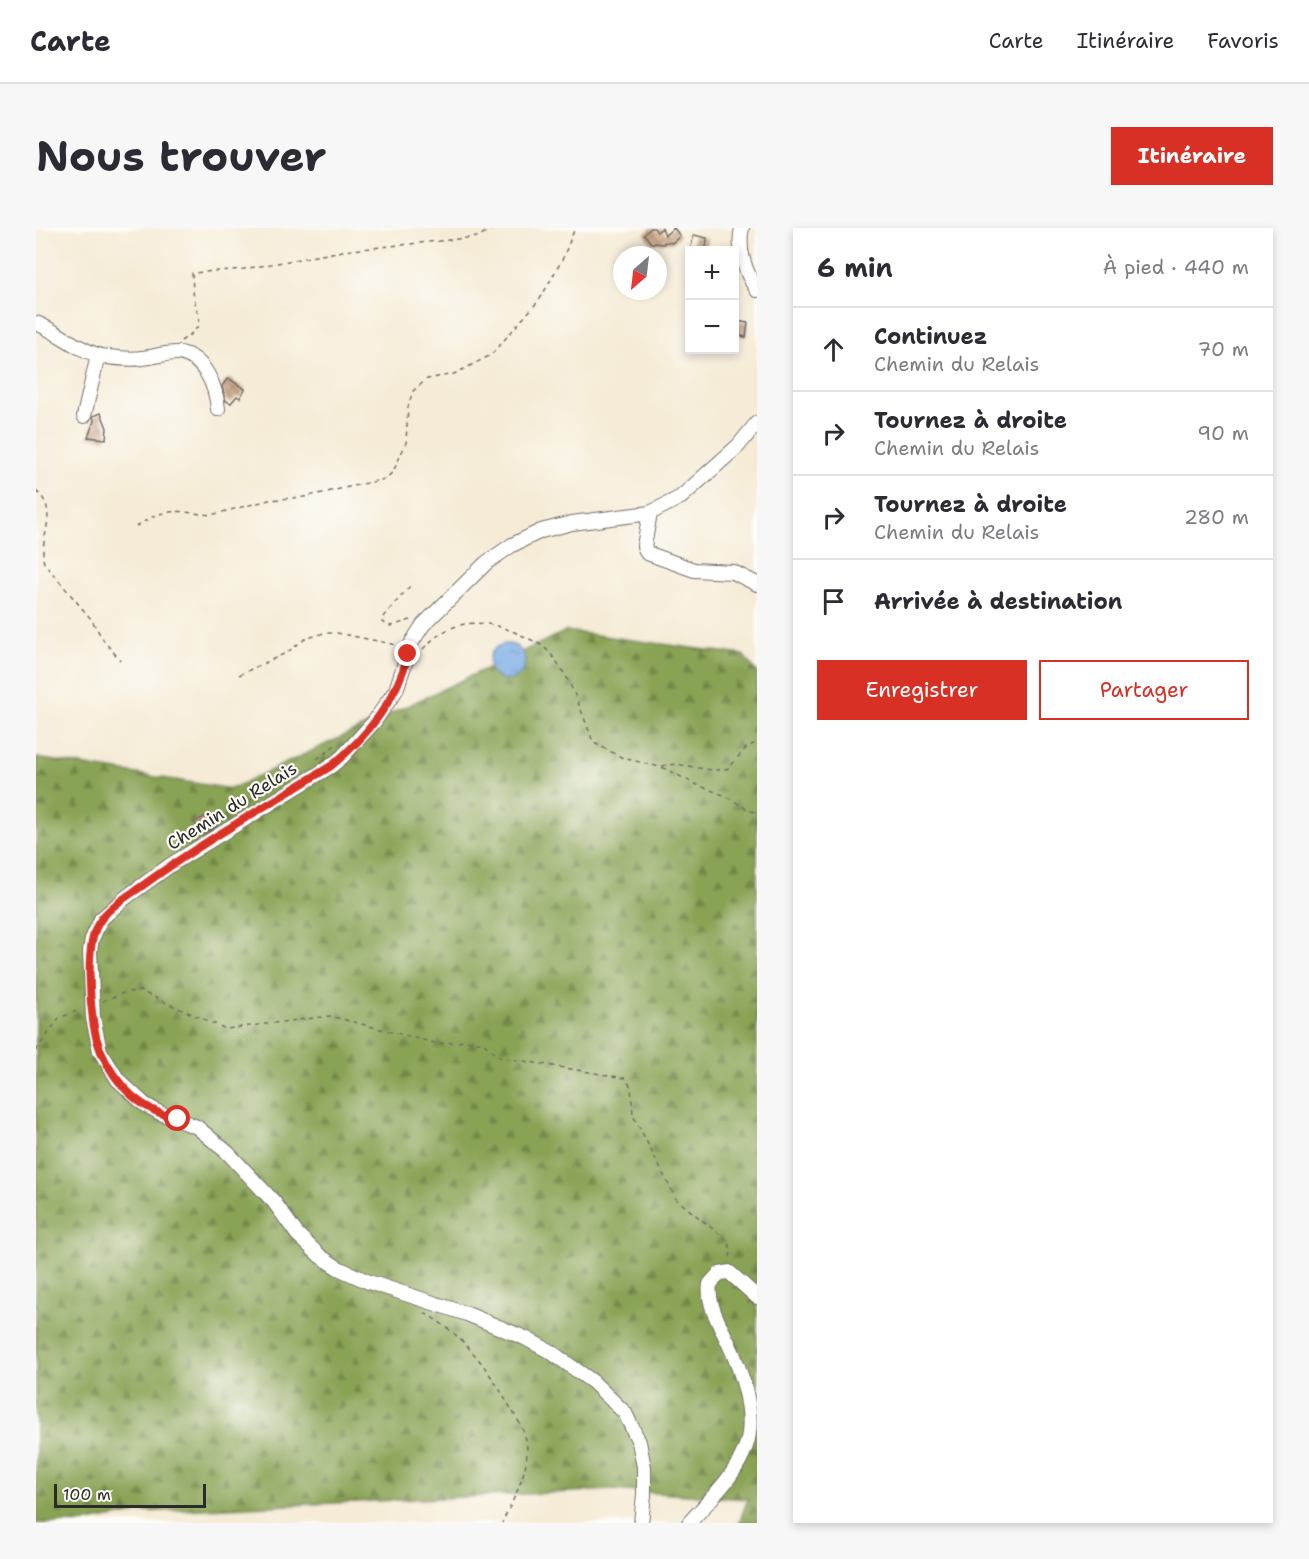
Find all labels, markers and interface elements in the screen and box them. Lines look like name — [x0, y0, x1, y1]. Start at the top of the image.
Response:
text: Carte — [30, 22, 111, 60]
text: Carte — [989, 27, 1044, 55]
text: Itinéraire — [1077, 27, 1174, 55]
text: Favoris — [1207, 27, 1279, 55]
button: Itinéraire — [1111, 127, 1273, 185]
text: Nous trouver — [36, 128, 326, 184]
north arrow — [613, 246, 667, 300]
map controls — [685, 246, 739, 354]
button: + — [685, 246, 739, 300]
text: 6 min — [817, 250, 893, 285]
text: À pied · 440 m — [1103, 254, 1249, 280]
button: − — [685, 300, 739, 354]
text: Continuez — [874, 322, 987, 351]
icon: ahead — [817, 333, 850, 366]
text: 70 m — [1197, 336, 1249, 362]
text: Chemin du Relais — [874, 351, 1040, 377]
text: Tournez à droite — [874, 406, 1067, 435]
icon: right — [817, 417, 850, 450]
text: 90 m — [1197, 420, 1249, 446]
text: Chemin du Relais — [874, 435, 1040, 461]
text: Tournez à droite — [874, 490, 1067, 519]
icon: right — [817, 501, 850, 534]
text: 280 m — [1184, 504, 1249, 530]
text: Chemin du Relais — [874, 519, 1040, 545]
icon: arrive — [817, 585, 850, 618]
text: Arrivée à destination — [874, 587, 1122, 616]
route end — [394, 640, 420, 666]
button: Enregistrer — [817, 660, 1027, 720]
button: Partager — [1039, 660, 1249, 720]
street label: Chemin du Relais — [162, 756, 302, 856]
route start — [164, 1105, 190, 1131]
scale bar — [54, 1481, 206, 1508]
text: 100 m — [63, 1484, 111, 1505]

